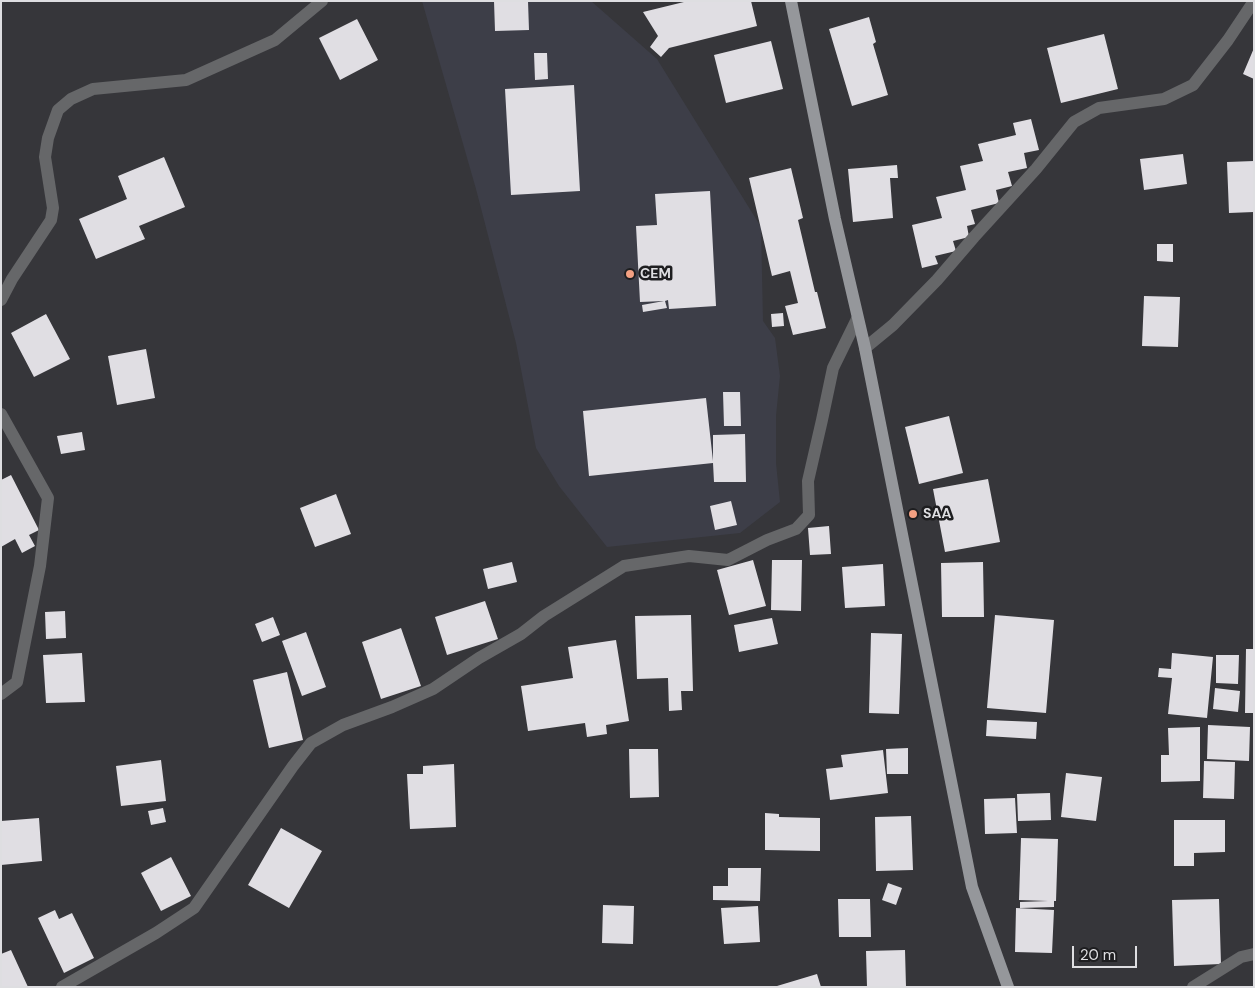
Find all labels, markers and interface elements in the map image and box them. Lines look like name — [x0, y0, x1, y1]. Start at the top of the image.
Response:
place label: CEM — [640, 266, 671, 282]
marker: CEM — [624, 268, 636, 280]
place label: SAA — [923, 506, 951, 522]
marker: SAA — [907, 508, 919, 520]
scale bar — [1075, 936, 1140, 968]
text: 20 m — [1080, 945, 1116, 965]

